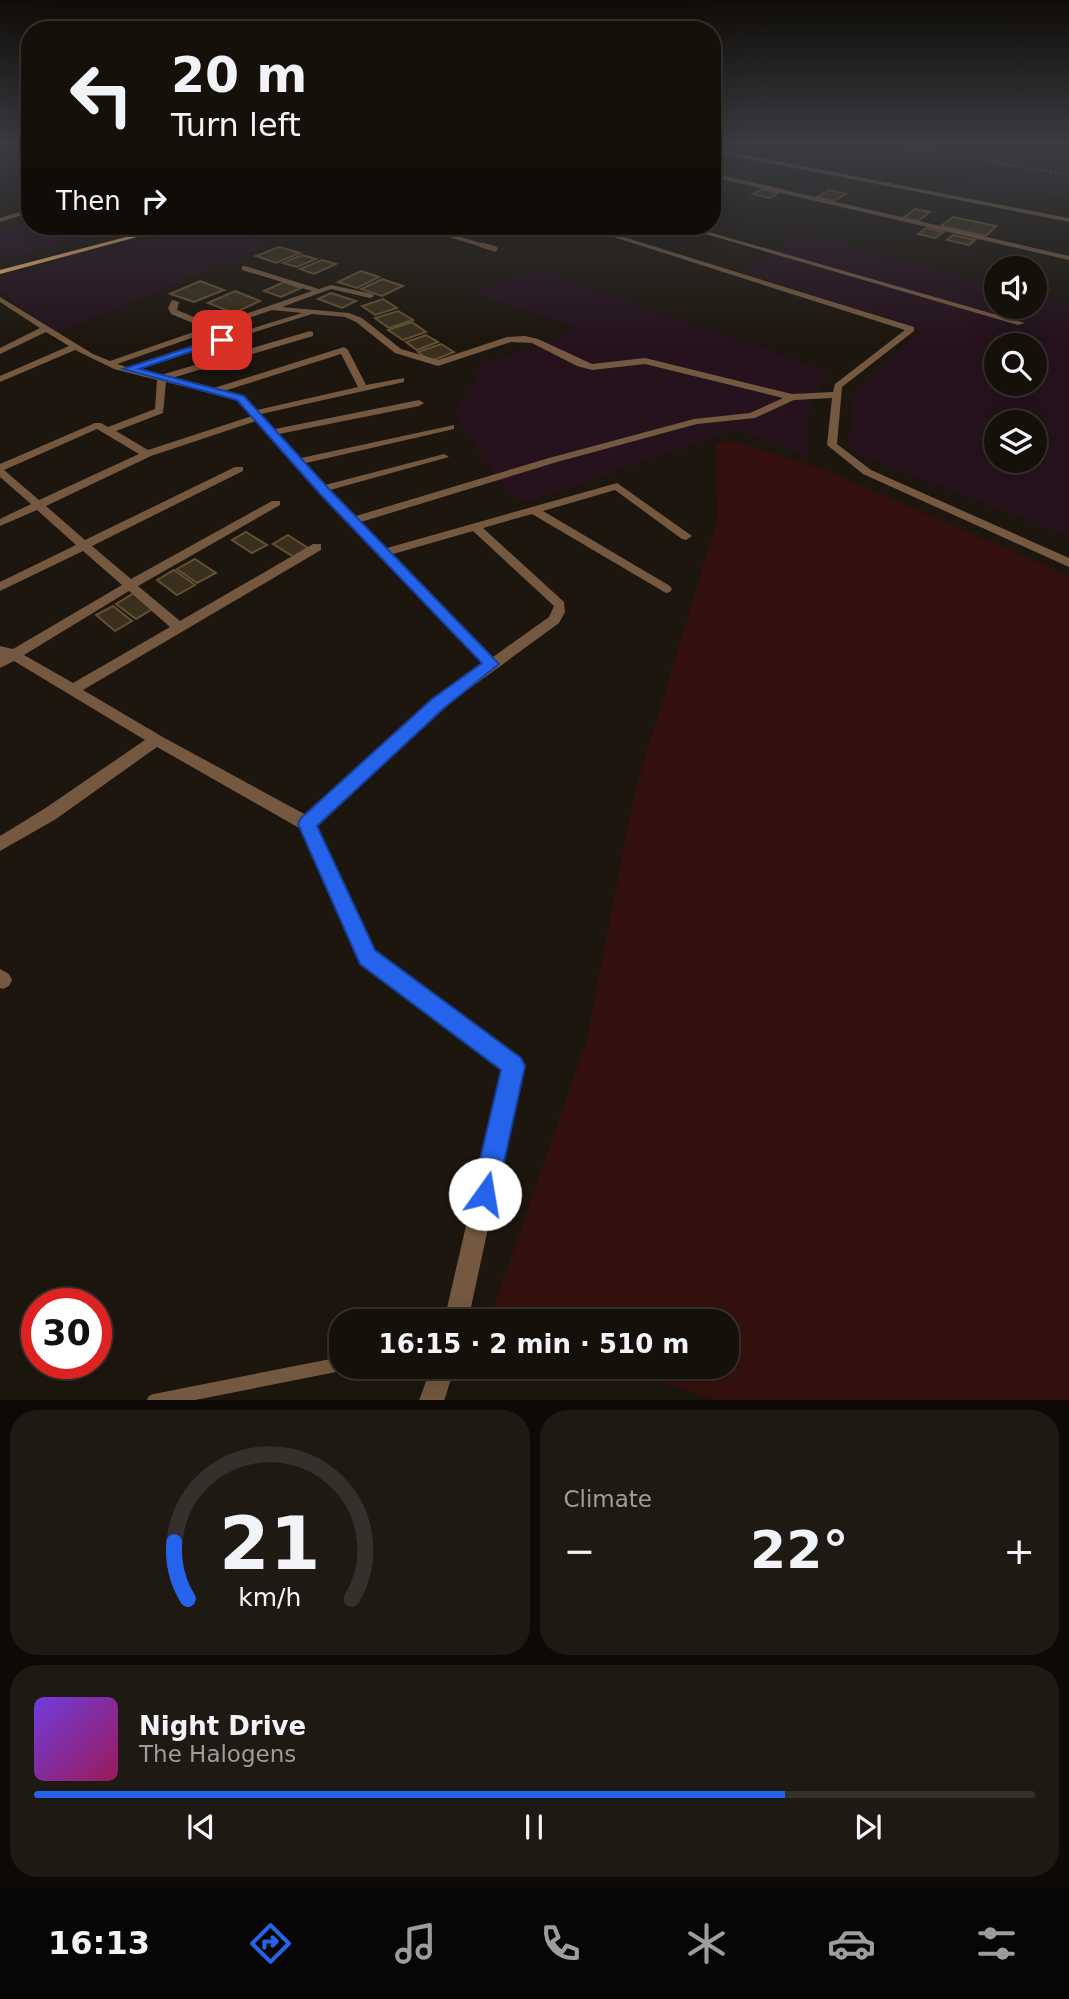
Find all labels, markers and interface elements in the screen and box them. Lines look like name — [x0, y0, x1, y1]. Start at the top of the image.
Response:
text: 20 m — [171, 47, 307, 104]
icon: left — [56, 49, 147, 140]
text: Turn left — [171, 106, 301, 144]
icon: right — [135, 182, 173, 220]
text: Then — [56, 186, 121, 216]
map controls — [984, 256, 1047, 473]
button: sound — [984, 256, 1047, 319]
pin — [192, 310, 252, 370]
icon: arrive — [203, 321, 241, 359]
button: search — [984, 333, 1047, 396]
button: layers — [984, 410, 1047, 473]
position arrow — [448, 1157, 522, 1231]
speed limit sign: 30 — [21, 1288, 112, 1379]
text: 16:15 · 2 min · 510 m — [379, 1329, 689, 1359]
text: Climate — [564, 1486, 652, 1512]
text: 21 — [219, 1501, 320, 1586]
text: 22° — [750, 1520, 848, 1580]
text: − — [564, 1529, 595, 1573]
text: + — [1003, 1529, 1035, 1573]
text: km/h — [238, 1582, 301, 1611]
text: Night Drive — [139, 1711, 306, 1741]
text: The Halogens — [139, 1741, 296, 1767]
icon: previous — [182, 1808, 220, 1846]
icon: pause — [515, 1808, 553, 1846]
icon: next — [849, 1808, 887, 1846]
icon: directions — [246, 1919, 295, 1968]
icon: music — [391, 1919, 440, 1968]
icon: phone — [536, 1919, 585, 1968]
icon: climate — [682, 1919, 731, 1968]
icon: car — [827, 1919, 876, 1968]
icon: filters — [972, 1919, 1021, 1968]
text: 16:13 — [48, 1924, 150, 1962]

